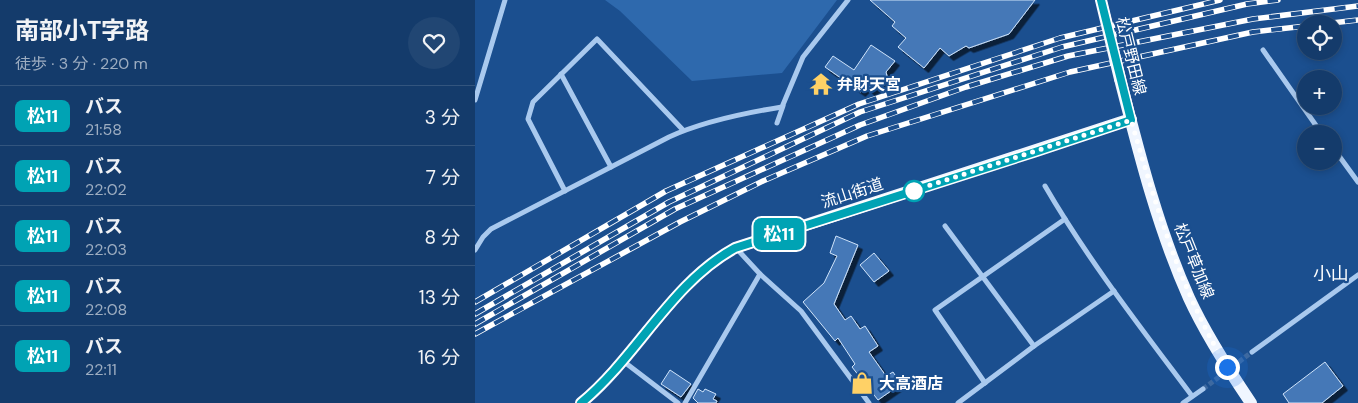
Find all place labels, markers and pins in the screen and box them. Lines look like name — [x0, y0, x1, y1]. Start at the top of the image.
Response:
temple icon: 弁財天宮 — [808, 71, 834, 97]
place label: 弁財天宮 — [837, 74, 901, 95]
unlabelled marker — [903, 180, 925, 202]
shop icon: 大高酒店 — [849, 370, 875, 396]
place label: 大高酒店 — [879, 373, 943, 394]

